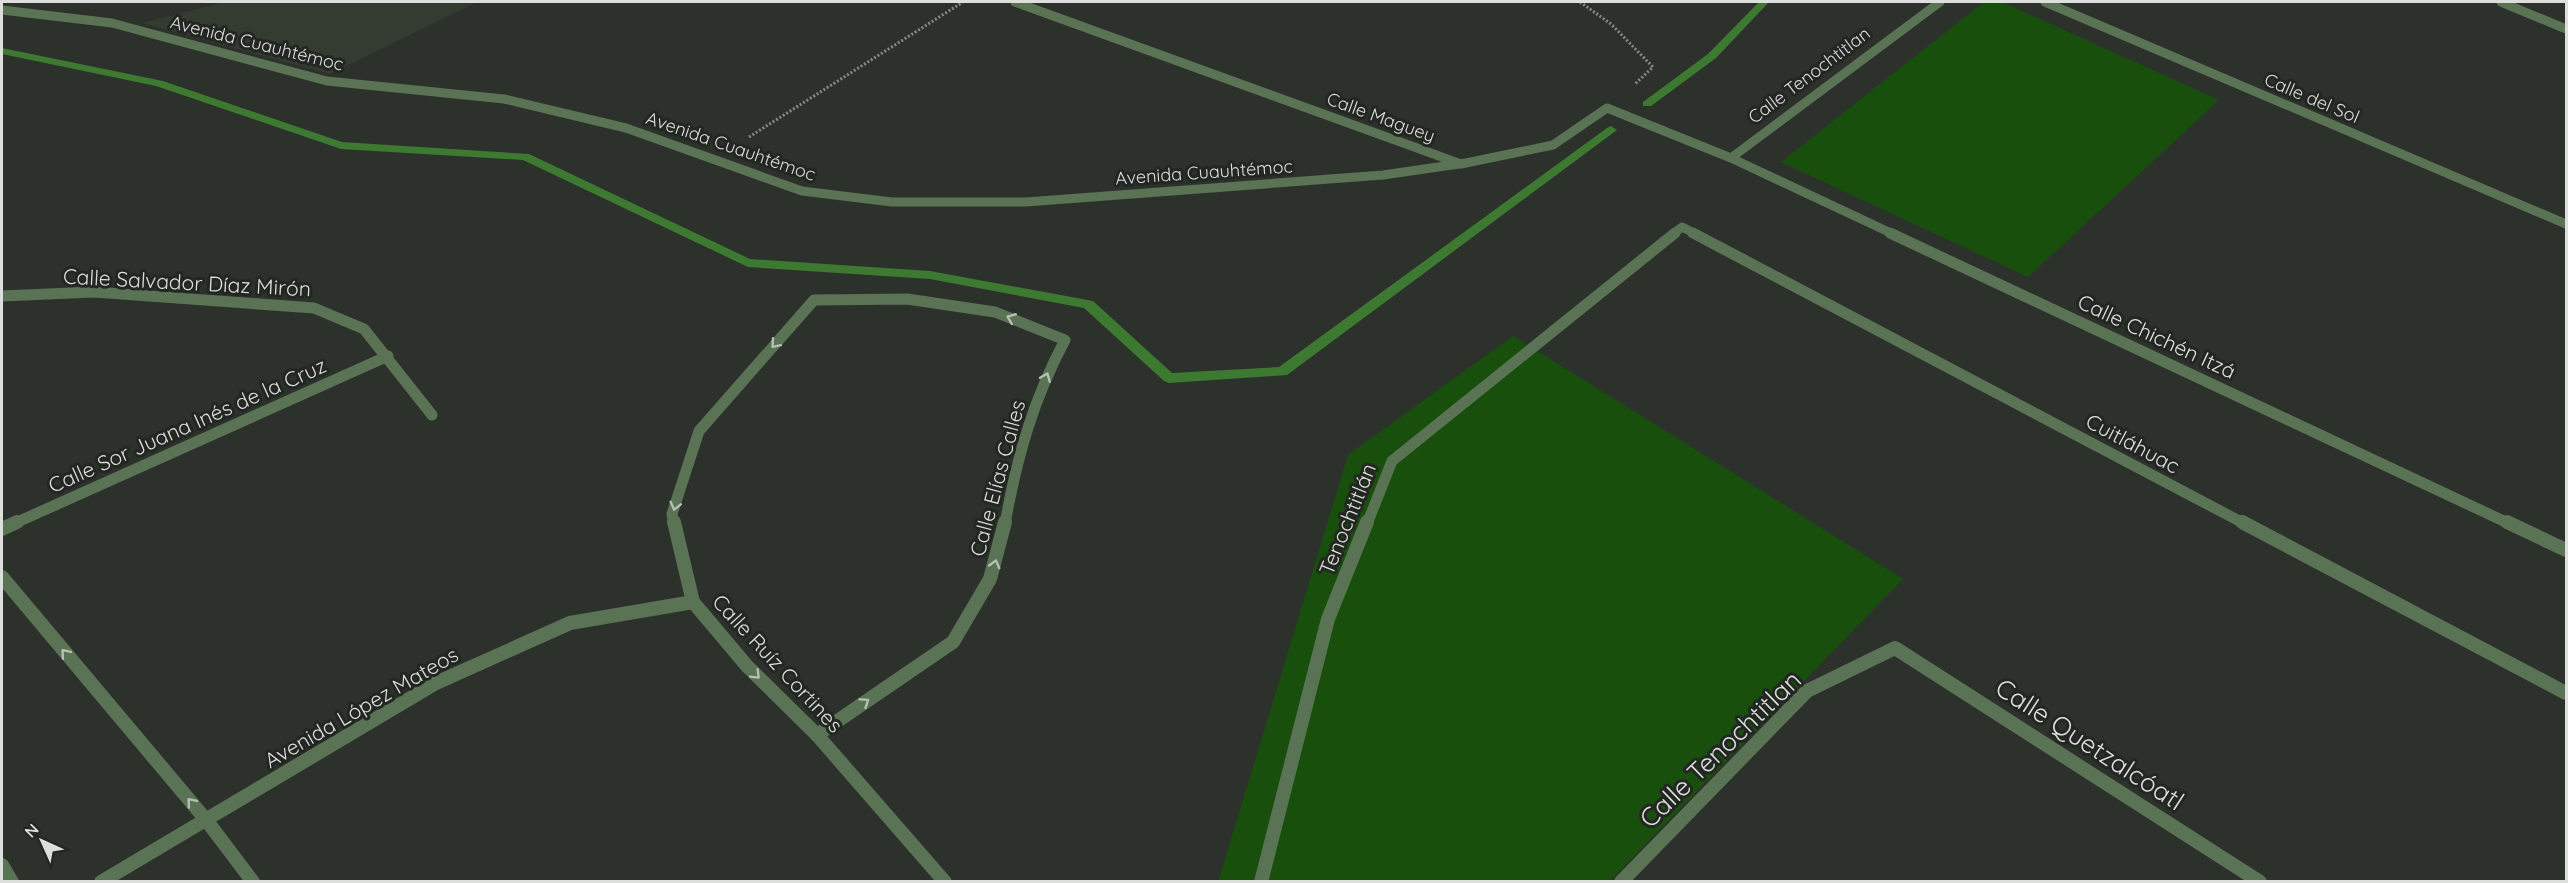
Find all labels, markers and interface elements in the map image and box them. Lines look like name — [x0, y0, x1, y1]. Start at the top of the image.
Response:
street label: Avenida Cuauhtémoc — [168, 10, 346, 76]
street label: Calle Tenochtitlan — [1743, 22, 1875, 128]
street label: Calle del Sol — [2261, 68, 2363, 128]
street label: Calle Maguey — [1324, 87, 1438, 147]
street label: Avenida Cuauhtémoc — [643, 106, 819, 186]
street label: Avenida Cuauhtémoc — [1115, 154, 1293, 190]
street label: Calle Salvador Díaz Mirón — [62, 263, 312, 301]
street label: Calle Chichén Itzá — [2074, 288, 2240, 384]
one-way arrow — [1006, 313, 1017, 325]
one-way arrow — [771, 337, 782, 348]
street label: Calle Sor Juana Inés de la Cruz — [44, 352, 330, 498]
one-way arrow — [1039, 372, 1051, 383]
street label: Calle Elías Calles — [964, 397, 1030, 559]
street label: Cuitláhuac — [2082, 408, 2184, 479]
street label: Tenochtitlán — [1313, 459, 1381, 579]
one-way arrow — [669, 501, 682, 511]
one-way arrow — [987, 559, 1000, 569]
street label: Calle Ruíz Cortines — [707, 588, 849, 738]
street label: Avenida López Mateos — [259, 641, 463, 773]
one-way arrow — [62, 649, 73, 660]
street label: Calle Tenochtitlan — [1632, 663, 1808, 835]
one-way arrow — [749, 667, 760, 678]
street label: Calle Quetzalcóatl — [1989, 671, 2191, 817]
one-way arrow — [859, 698, 870, 709]
one-way arrow — [187, 798, 198, 809]
north arrow — [12, 811, 72, 871]
text: N — [20, 819, 43, 842]

